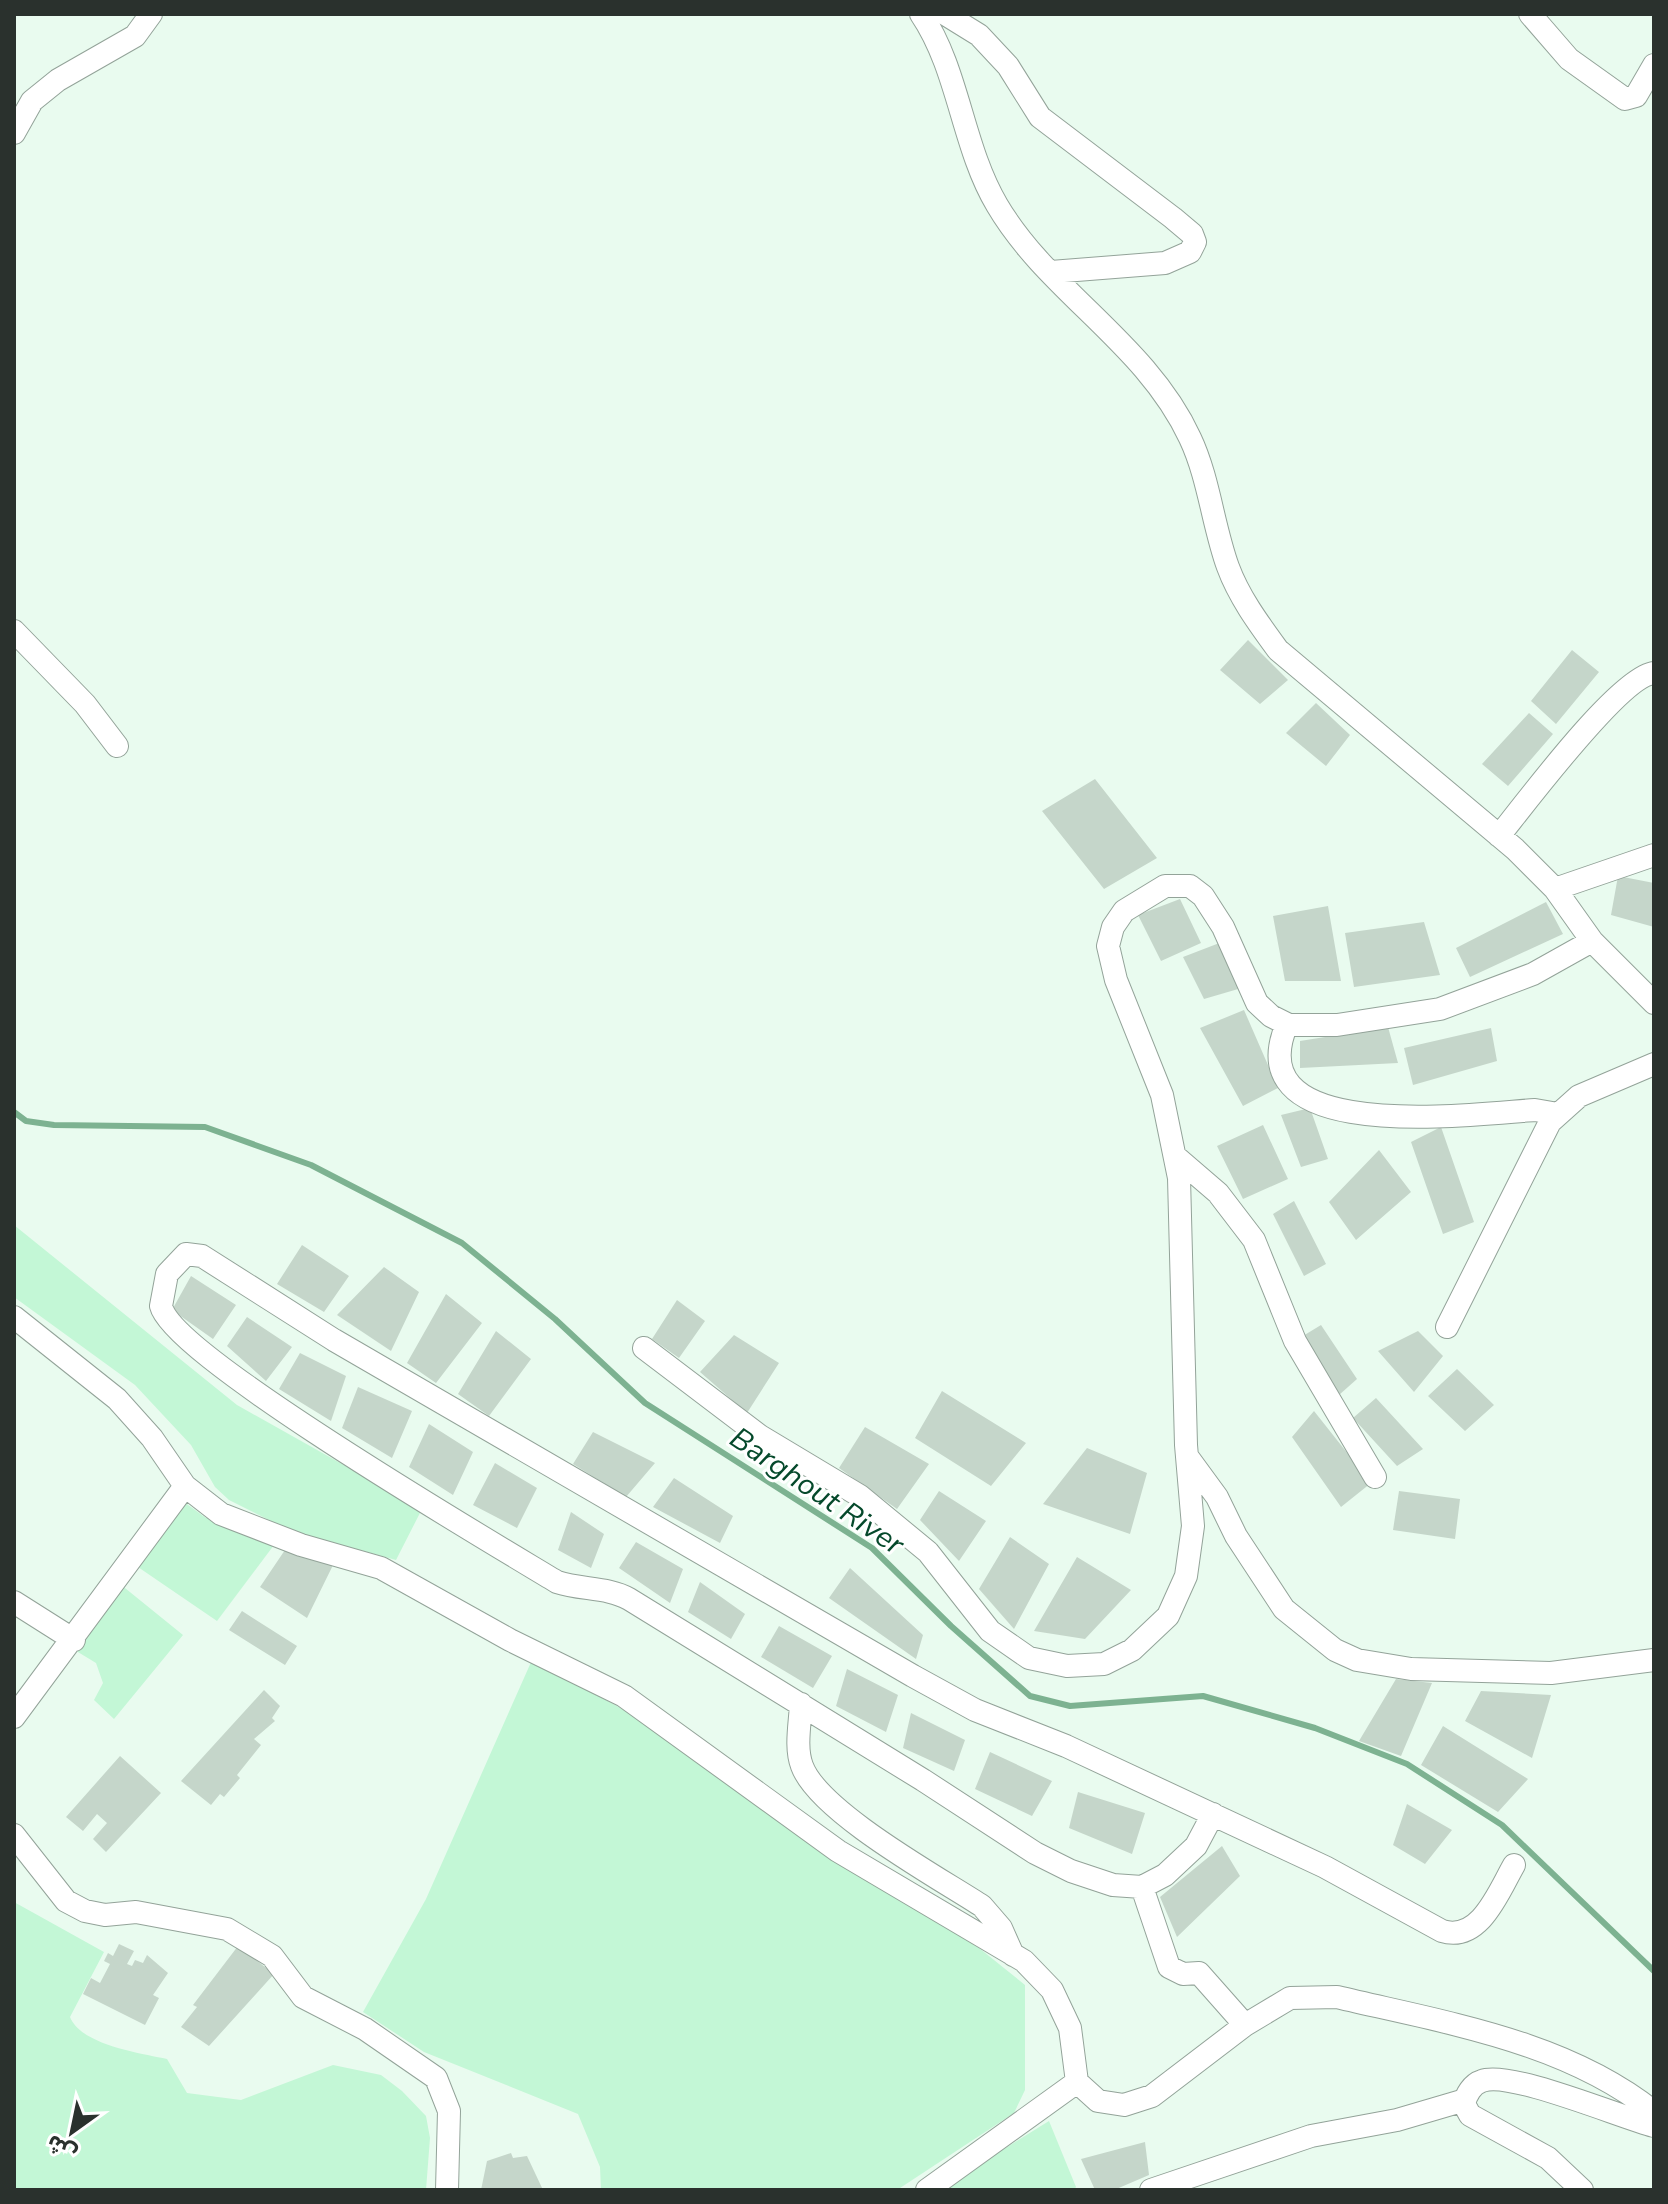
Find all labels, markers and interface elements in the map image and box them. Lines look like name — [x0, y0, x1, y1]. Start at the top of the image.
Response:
water label: Barghout River — [722, 1418, 913, 1566]
north arrow — [32, 2092, 112, 2172]
text: ش — [41, 2127, 82, 2169]

